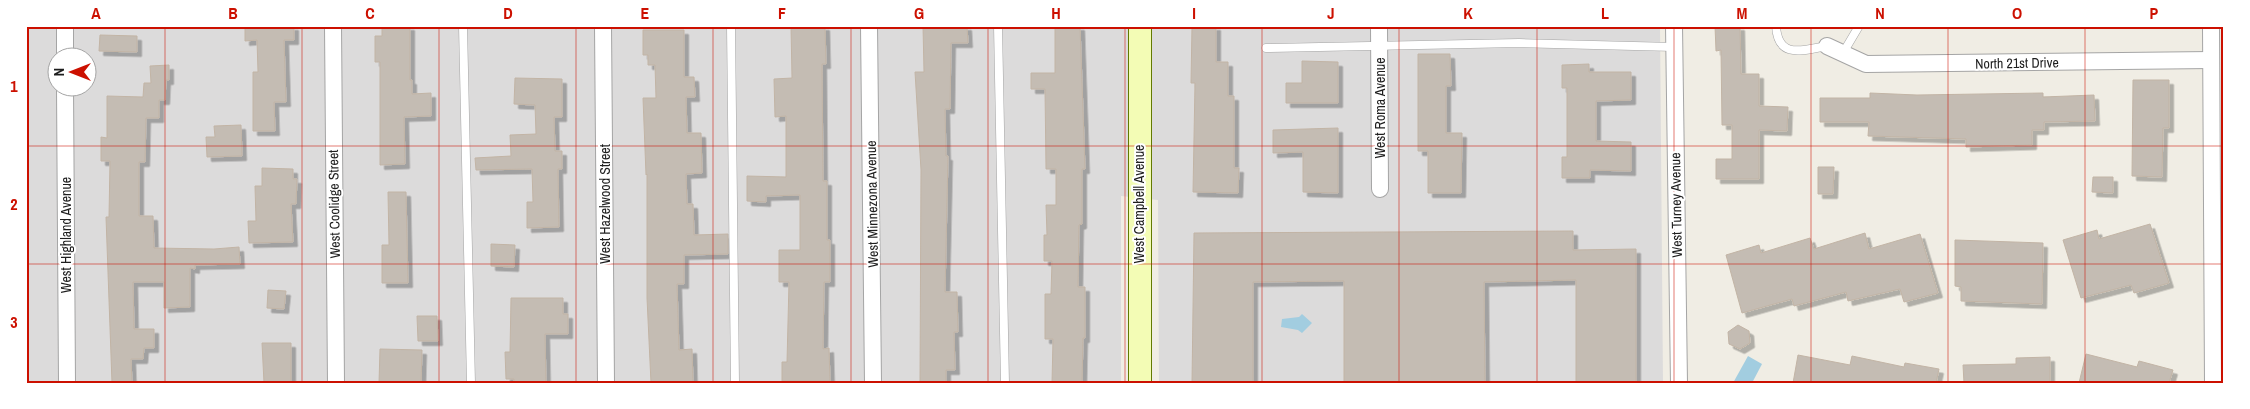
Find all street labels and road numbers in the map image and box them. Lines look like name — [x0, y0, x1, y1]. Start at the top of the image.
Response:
street label: North 21st Drive — [1975, 53, 2059, 73]
street label: West Roma Avenue — [1371, 57, 1389, 159]
street label: West Minnezona Avenue — [862, 140, 882, 268]
street label: West Hazelwood Street — [596, 144, 614, 264]
street label: West Campbell Avenue — [1130, 145, 1148, 263]
street label: West Coolidge Street — [324, 149, 344, 259]
street label: West Turney Avenue — [1666, 152, 1686, 258]
street label: West Highland Avenue — [57, 177, 75, 293]

